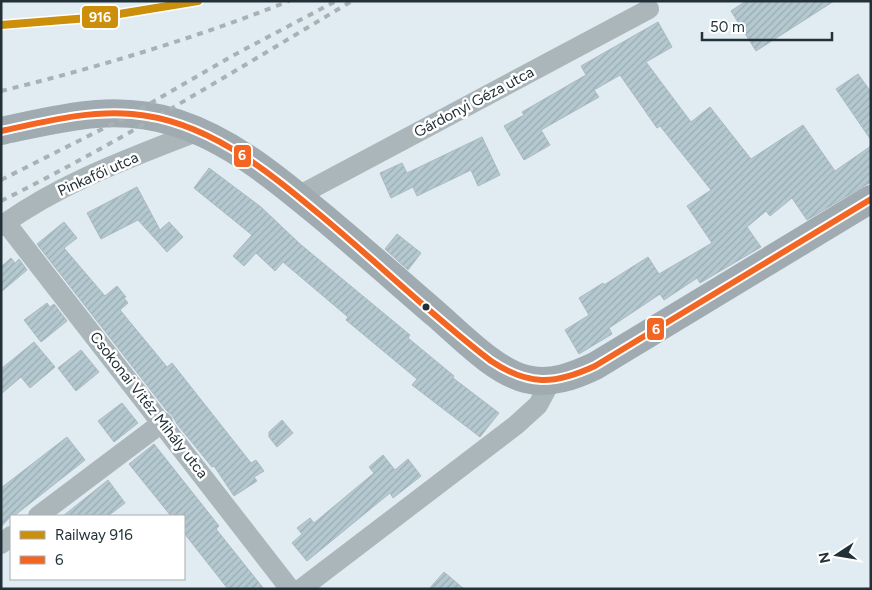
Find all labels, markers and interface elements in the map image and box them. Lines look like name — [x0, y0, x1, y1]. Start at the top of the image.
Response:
line badge: 916 — [81, 5, 119, 29]
text: 916 — [89, 9, 111, 26]
scale bar — [702, 10, 832, 42]
text: 50 m — [710, 18, 745, 36]
street label: Gárdonyi Géza utca — [411, 63, 537, 141]
line badge: 6 — [233, 144, 252, 168]
text: 6 — [238, 147, 246, 164]
street label: Pinkafői utca — [55, 148, 141, 200]
unlabelled marker — [421, 302, 431, 312]
line badge: 6 — [646, 317, 665, 341]
text: 6 — [652, 321, 660, 338]
street label: Csokonai Vitéz Mihály utca — [86, 328, 212, 482]
legend — [10, 515, 185, 580]
text: Railway 916 — [55, 526, 133, 544]
north arrow — [812, 530, 862, 580]
text: 6 — [55, 551, 64, 569]
text: N — [815, 551, 834, 565]

